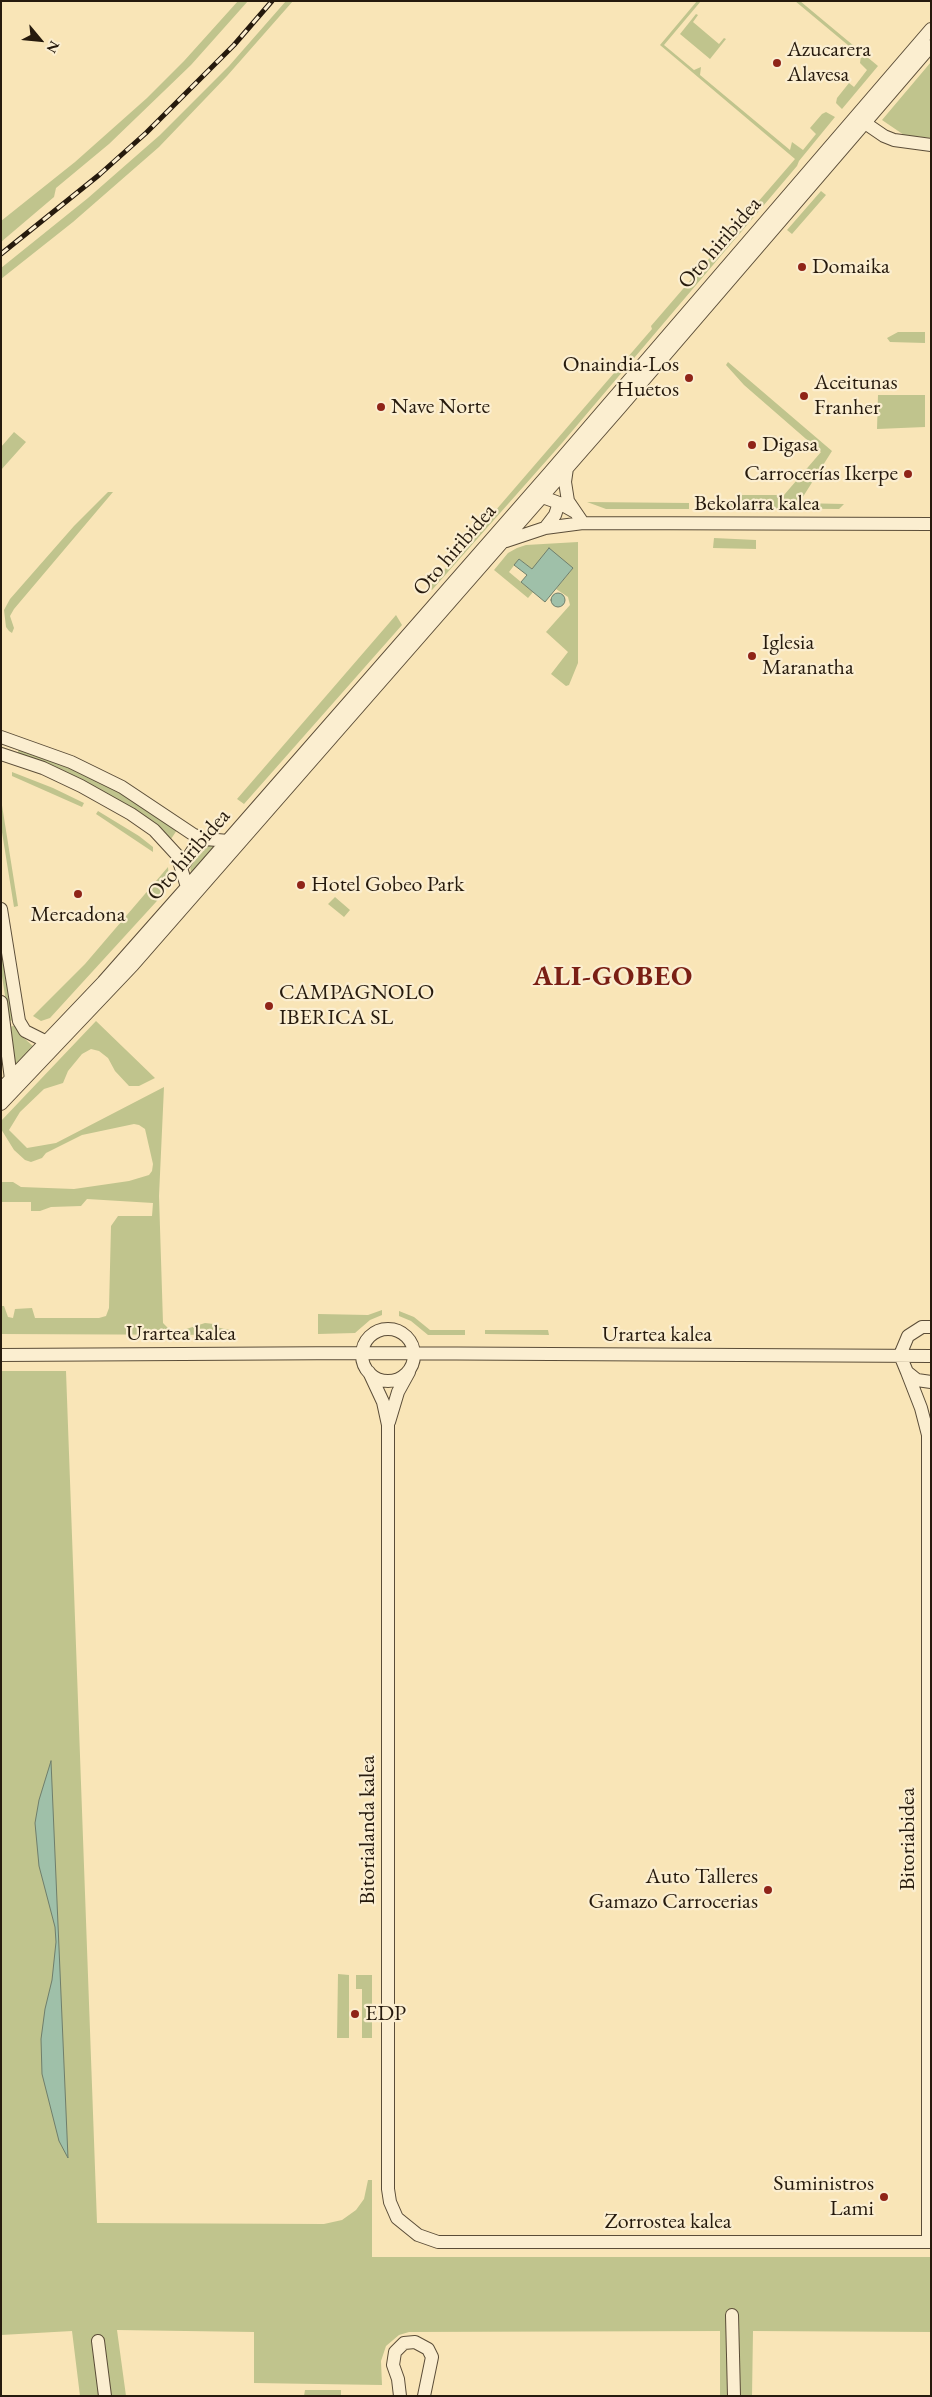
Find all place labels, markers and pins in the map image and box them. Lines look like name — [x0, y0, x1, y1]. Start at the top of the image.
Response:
place label: Azucarera Alavesa — [787, 37, 871, 88]
marker: Azucarera Alavesa — [771, 57, 783, 69]
place label: Domaika — [812, 254, 890, 280]
marker: Domaika — [796, 261, 808, 273]
place label: Onaindia-Los Huetos — [563, 352, 679, 404]
place label: Aceitunas Franher — [814, 370, 898, 422]
marker: Onaindia-Los Huetos — [683, 372, 695, 384]
marker: Aceitunas Franher — [798, 390, 810, 402]
place label: Nave Norte — [391, 394, 490, 420]
marker: Nave Norte — [375, 401, 387, 413]
place label: Digasa — [762, 432, 818, 458]
marker: Digasa — [746, 439, 758, 451]
place label: Carrocerías Ikerpe — [744, 461, 898, 487]
marker: Carrocerías Ikerpe — [902, 468, 914, 480]
place label: Iglesia Maranatha — [762, 630, 854, 681]
marker: Iglesia Maranatha — [746, 650, 758, 662]
place label: Hotel Gobeo Park — [311, 872, 464, 898]
marker: Hotel Gobeo Park — [295, 879, 307, 891]
marker: Mercadona — [72, 888, 84, 900]
place label: Mercadona — [30, 902, 126, 928]
place label: CAMPAGNOLO IBERICA SL — [279, 980, 434, 1032]
marker: CAMPAGNOLO IBERICA SL — [263, 1000, 275, 1012]
place label: Auto Talleres Gamazo Carrocerias — [588, 1864, 758, 1915]
marker: Auto Talleres Gamazo Carrocerias — [762, 1884, 774, 1896]
place label: EDP — [365, 2001, 406, 2027]
marker: EDP — [349, 2008, 361, 2020]
place label: Suministros Lami — [773, 2171, 874, 2222]
marker: Suministros Lami — [878, 2191, 890, 2203]

